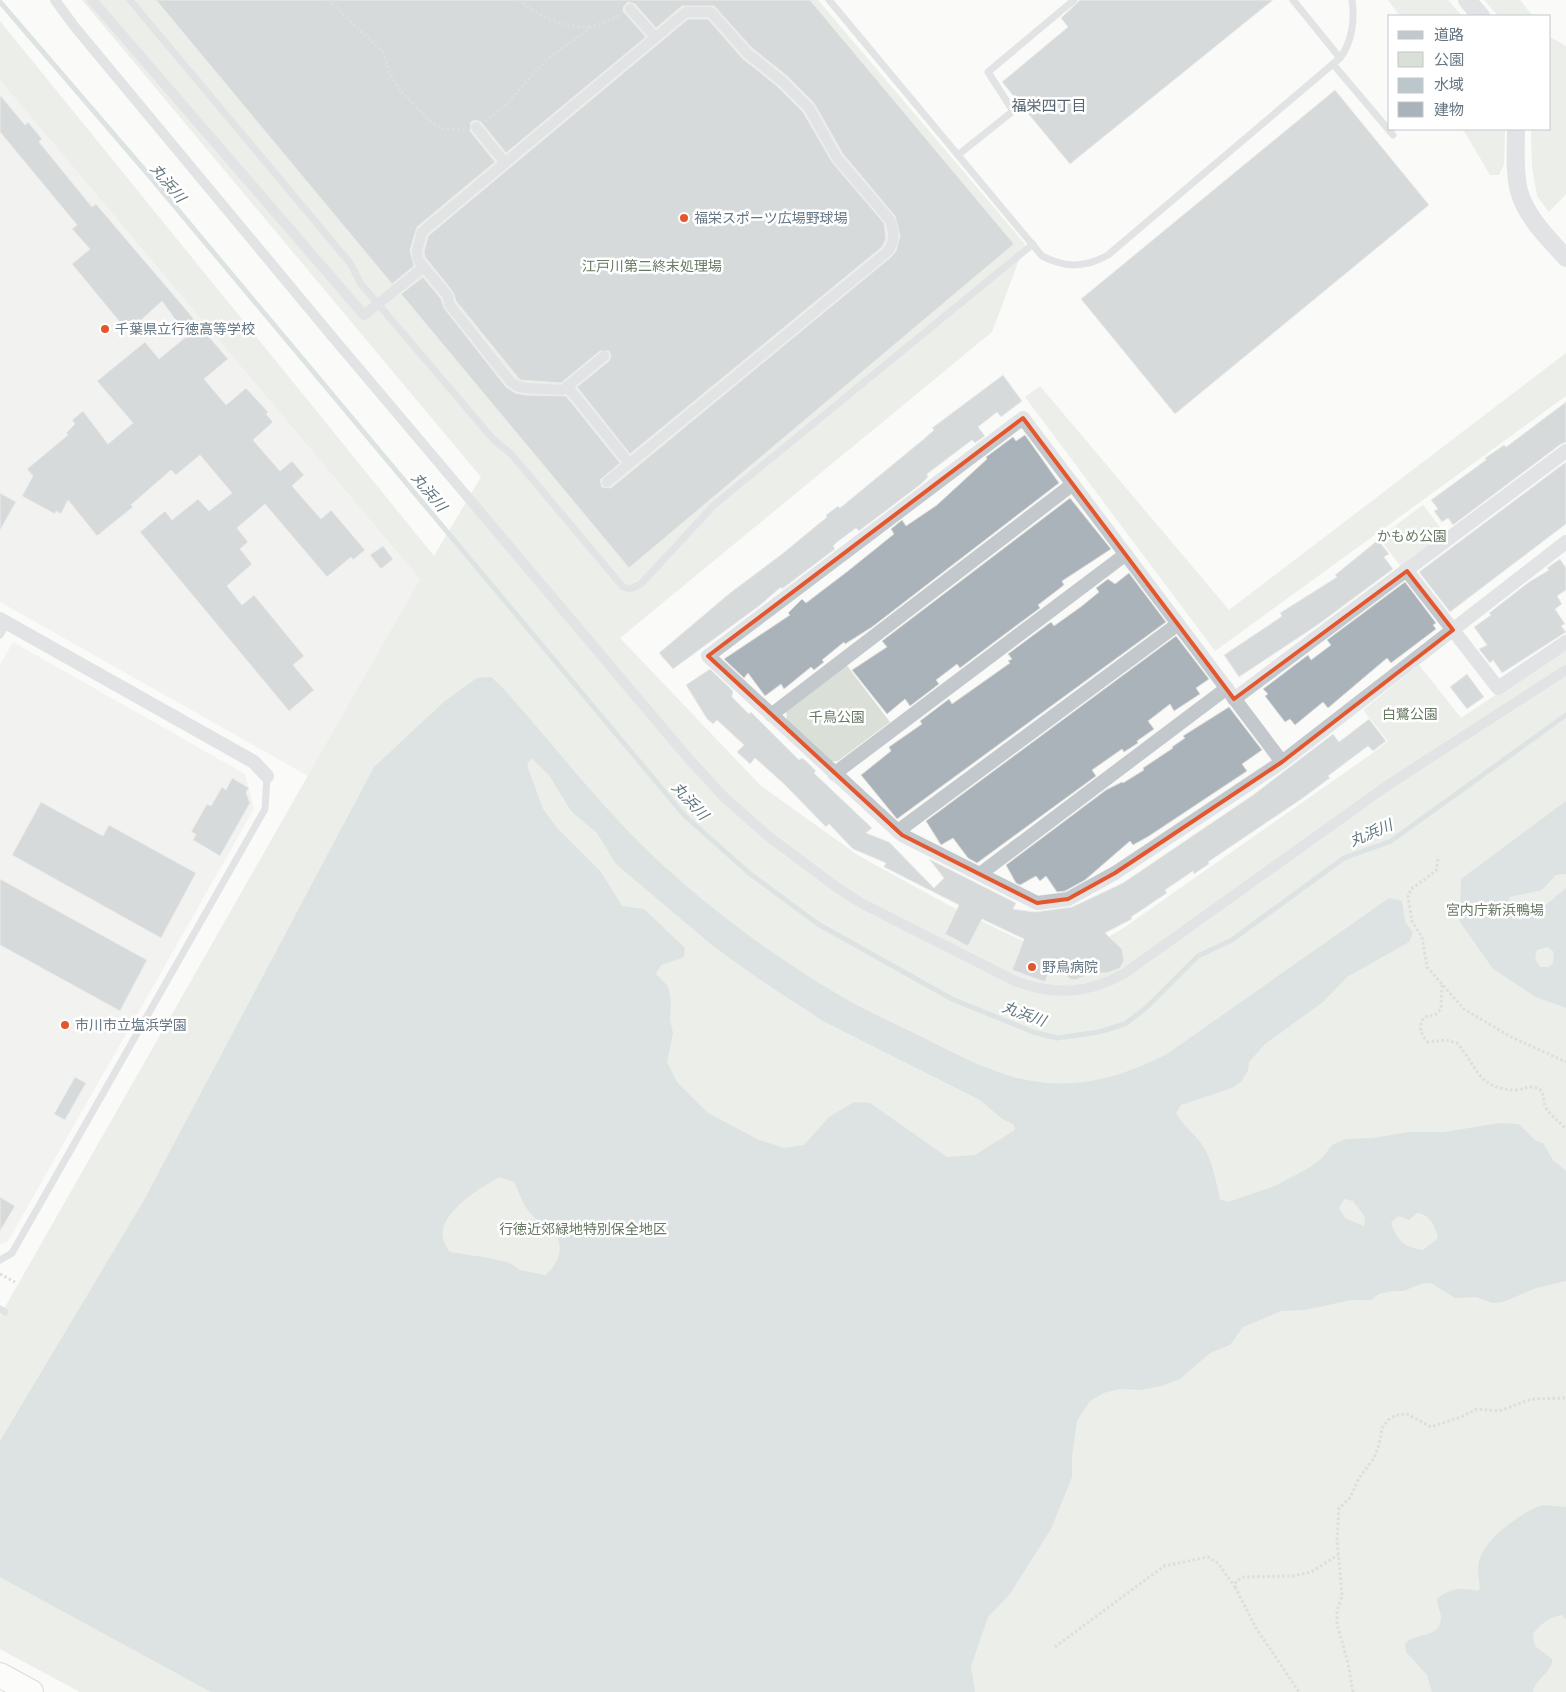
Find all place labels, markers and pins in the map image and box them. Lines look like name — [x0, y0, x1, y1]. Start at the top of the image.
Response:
place label: 福栄スポーツ広場野球場 — [694, 209, 848, 226]
marker: 福栄スポーツ広場野球場 — [678, 212, 690, 224]
place label: 千葉県立行徳高等学校 — [115, 320, 255, 337]
marker: 千葉県立行徳高等学校 — [99, 323, 111, 335]
place label: 野鳥病院 — [1042, 958, 1098, 975]
marker: 野鳥病院 — [1026, 961, 1038, 973]
place label: 市川市立塩浜学園 — [75, 1016, 187, 1033]
marker: 市川市立塩浜学園 — [59, 1019, 71, 1031]

